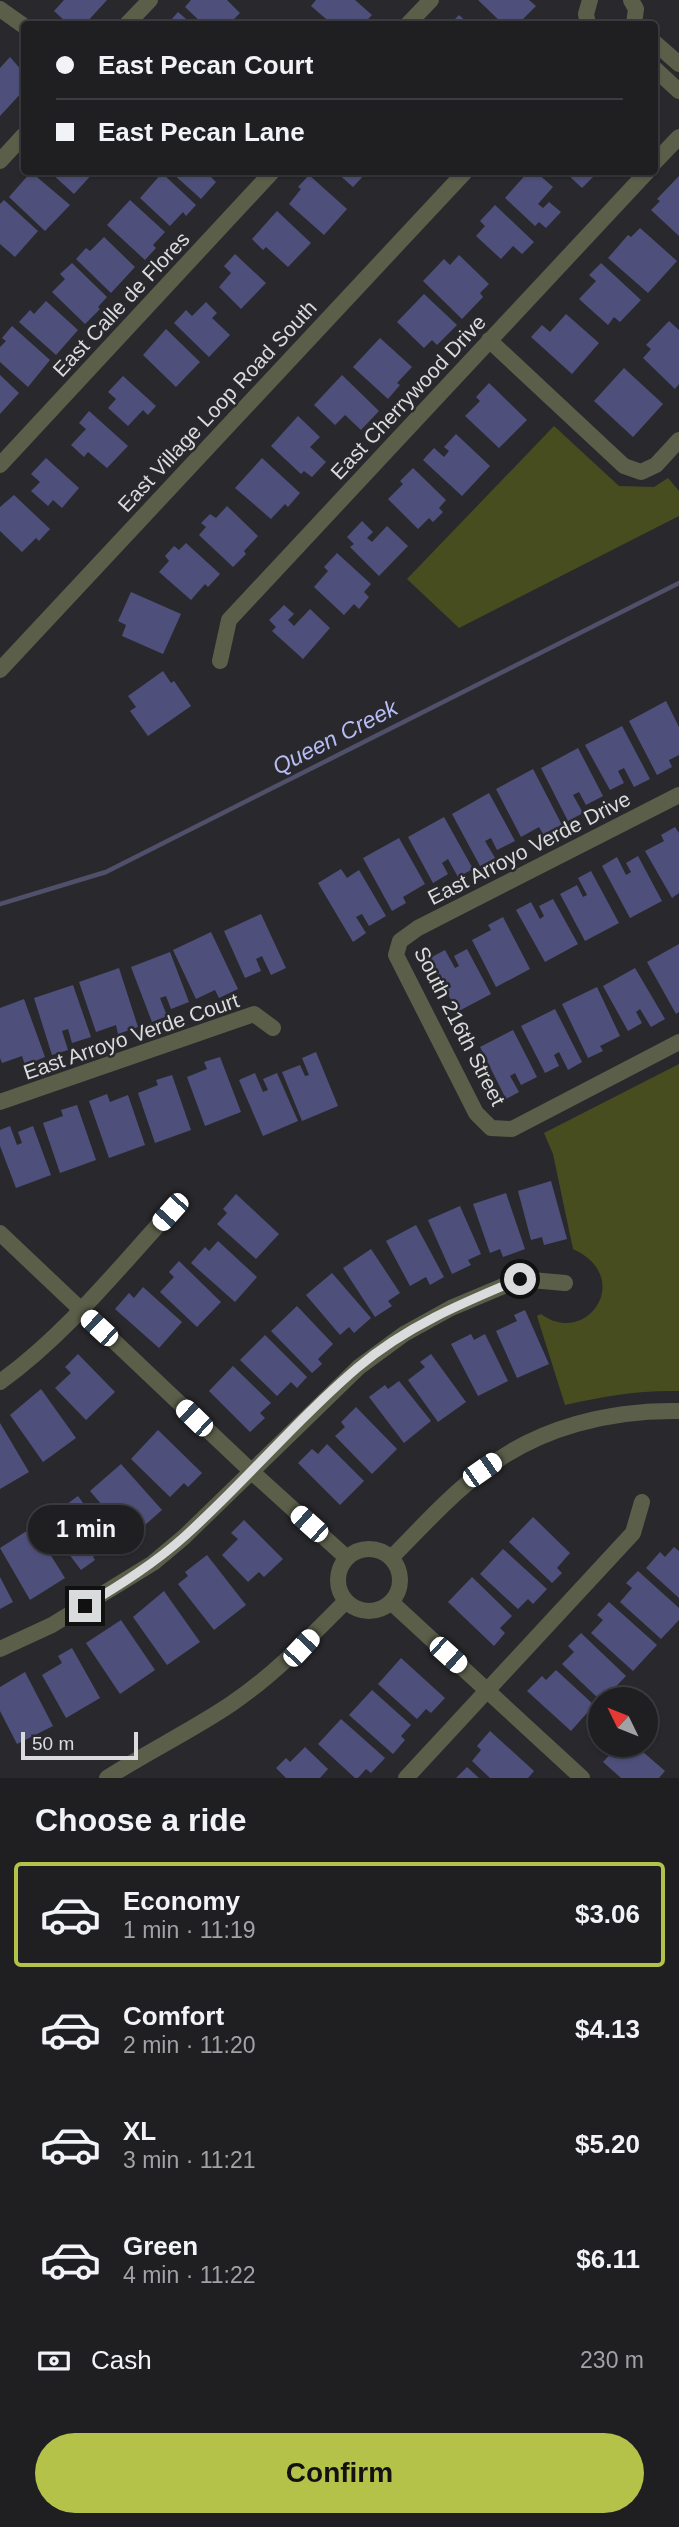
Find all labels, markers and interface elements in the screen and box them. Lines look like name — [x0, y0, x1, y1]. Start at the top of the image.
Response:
text: East Pecan Court — [98, 50, 313, 80]
text: East Pecan Lane — [98, 117, 305, 147]
street label: East Calle de Flores — [48, 227, 194, 381]
street label: East Village Loop Road South — [113, 296, 321, 516]
street label: East Cherrywood Drive — [326, 310, 490, 484]
water label: Queen Creek — [268, 694, 403, 780]
street label: East Arroyo Verde Drive — [424, 787, 634, 909]
street label: South 216th Street — [410, 943, 510, 1109]
street label: East Arroyo Verde Court — [20, 988, 242, 1084]
car — [149, 1189, 192, 1235]
route start — [504, 1263, 536, 1295]
car — [77, 1306, 122, 1350]
car — [172, 1396, 217, 1440]
car — [459, 1449, 506, 1491]
car — [287, 1502, 332, 1546]
callout: 1 min — [27, 1504, 143, 1554]
text: 1 min — [56, 1516, 116, 1542]
route end — [69, 1590, 101, 1622]
car — [279, 1625, 324, 1671]
car — [426, 1633, 471, 1677]
north arrow — [588, 1687, 658, 1757]
map controls — [588, 1687, 658, 1757]
scale bar — [21, 1729, 138, 1761]
text: 50 m — [32, 1733, 74, 1754]
text: Choose a ride — [35, 1802, 247, 1838]
icon: car — [39, 1883, 102, 1946]
text: Economy — [123, 1886, 240, 1916]
text: $3.06 — [575, 1899, 640, 1929]
text: 1 min · 11:19 — [123, 1917, 256, 1943]
icon: car — [39, 1998, 102, 2061]
text: Comfort — [123, 2001, 224, 2031]
text: $4.13 — [575, 2014, 640, 2044]
text: 2 min · 11:20 — [123, 2032, 256, 2058]
icon: car — [39, 2113, 102, 2176]
text: XL — [123, 2116, 156, 2146]
text: $5.20 — [575, 2129, 640, 2159]
text: 3 min · 11:21 — [123, 2147, 256, 2173]
icon: car — [39, 2228, 102, 2291]
text: Green — [123, 2231, 198, 2261]
text: $6.11 — [576, 2244, 640, 2274]
text: 4 min · 11:22 — [123, 2262, 256, 2288]
icon: cash — [35, 2342, 73, 2380]
text: Cash — [91, 2345, 152, 2375]
text: 230 m — [580, 2347, 644, 2373]
button: Confirm — [35, 2433, 644, 2513]

